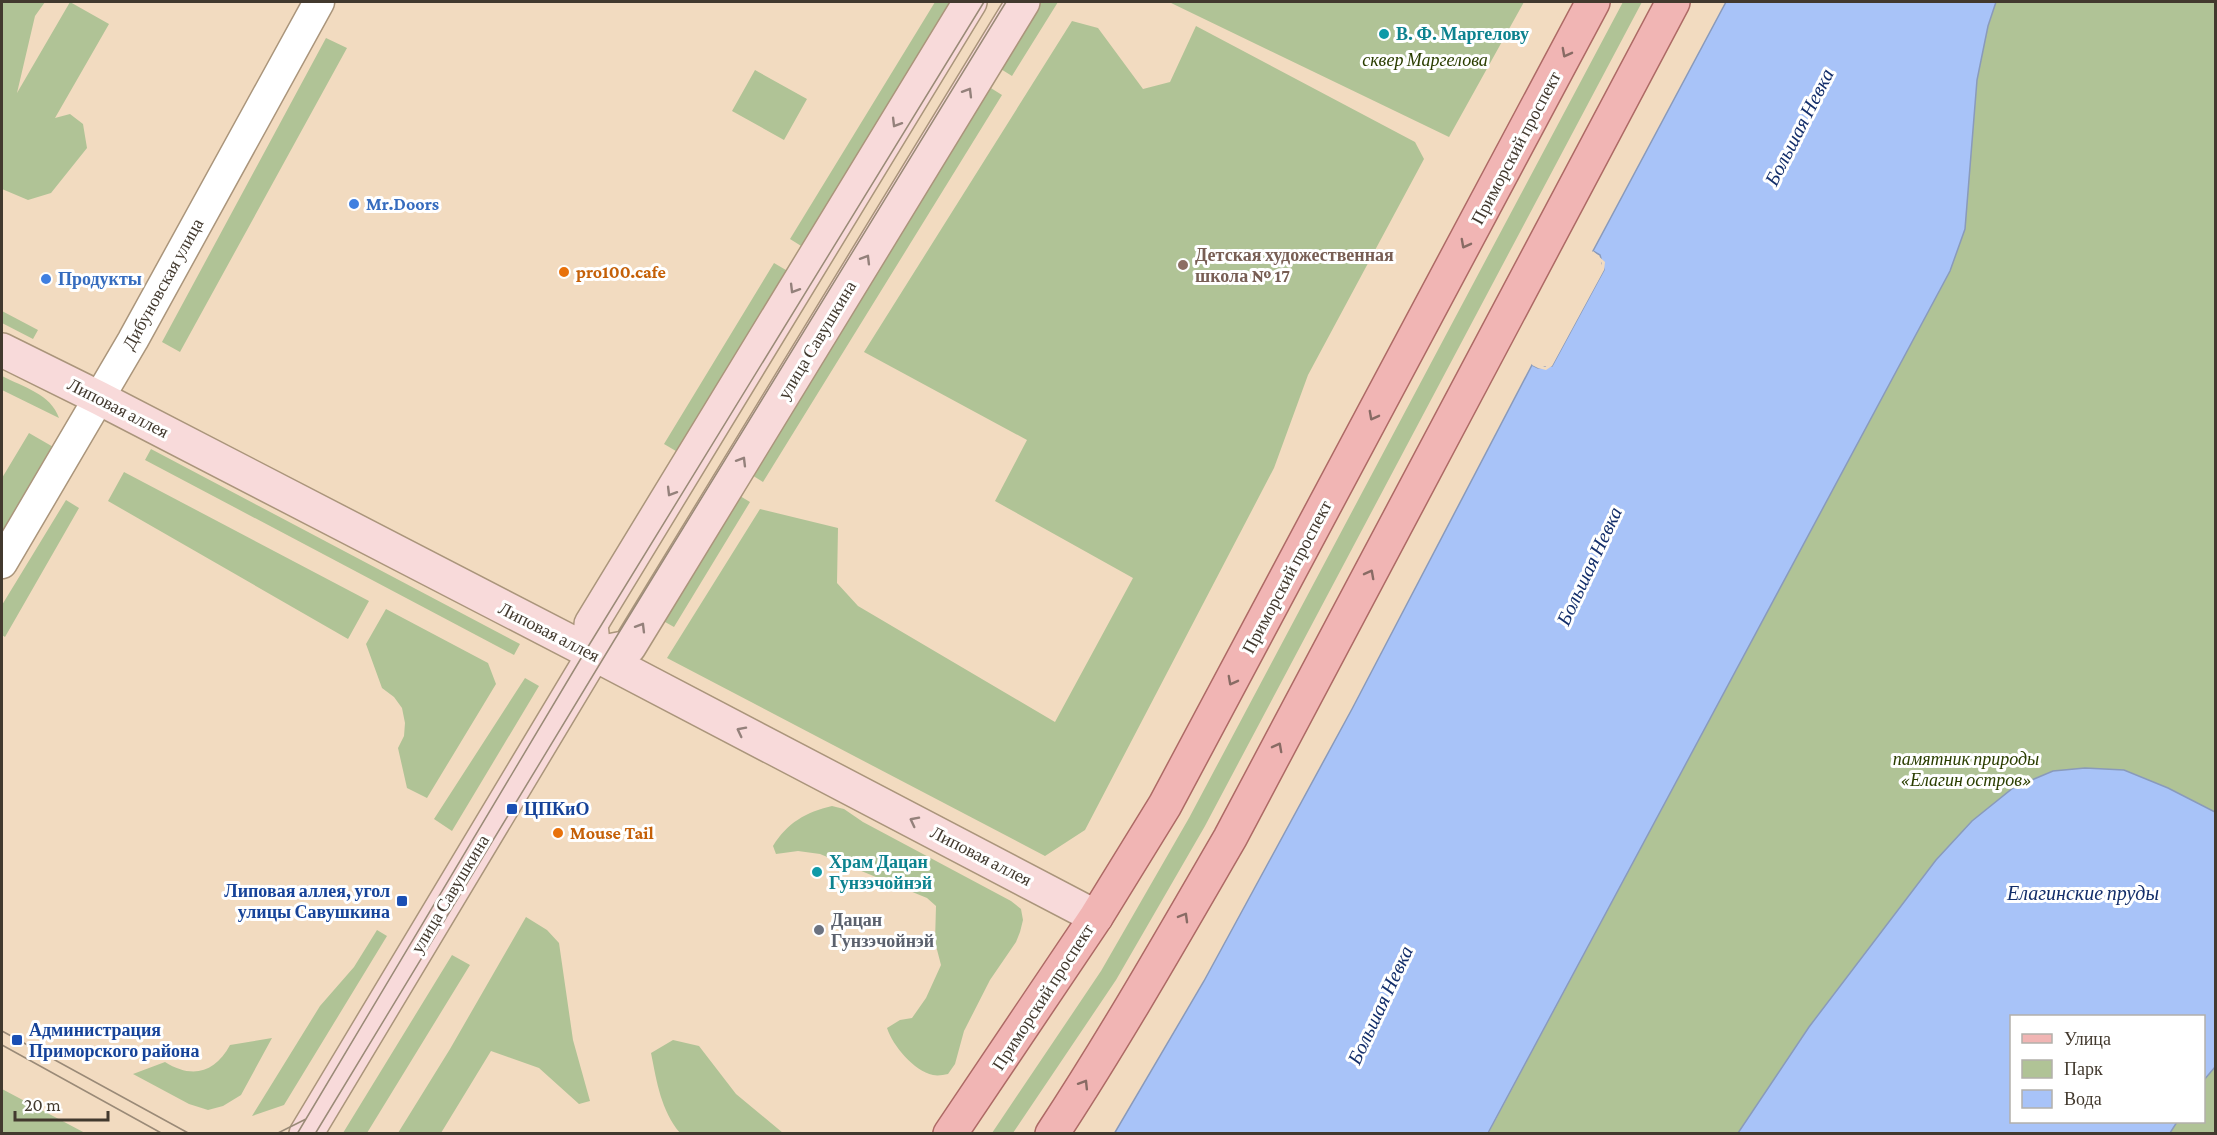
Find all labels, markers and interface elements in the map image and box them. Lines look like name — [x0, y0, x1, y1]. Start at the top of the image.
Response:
place label: В. Ф. Маргелову — [1396, 24, 1529, 44]
marker: В. Ф. Маргелову — [1377, 27, 1391, 41]
one-way arrow — [1562, 47, 1573, 57]
park label: сквер Маргелова — [1362, 50, 1488, 70]
water label: Большая Невка — [1760, 65, 1838, 190]
street label: Приморский проспект — [1467, 68, 1565, 228]
one-way arrow — [960, 88, 972, 98]
one-way arrow — [891, 117, 903, 127]
place label: Mr.Doors — [366, 194, 439, 214]
marker: Mr.Doors — [347, 197, 361, 211]
street label: Дибуновская улица — [119, 215, 207, 353]
one-way arrow — [1460, 238, 1472, 249]
place label: Детская художественная школа № 17 — [1195, 245, 1394, 286]
one-way arrow — [859, 255, 870, 265]
marker: Детская художественная школа № 17 — [1176, 258, 1190, 272]
place label: pro100.cafe — [576, 262, 666, 282]
marker: pro100.cafe — [557, 265, 571, 279]
place label: Продукты — [58, 269, 142, 289]
marker: Продукты — [39, 272, 53, 286]
street label: улица Савушкина — [774, 277, 860, 403]
one-way arrow — [790, 283, 801, 293]
street label: Липовая аллея — [64, 374, 172, 442]
one-way arrow — [1369, 410, 1380, 420]
one-way arrow — [735, 457, 747, 467]
one-way arrow — [666, 486, 678, 496]
street label: Приморский проспект — [1238, 497, 1336, 657]
water label: Большая Невка — [1552, 503, 1626, 630]
one-way arrow — [1363, 570, 1374, 581]
street label: Липовая аллея — [495, 598, 603, 666]
one-way arrow — [633, 623, 644, 634]
one-way arrow — [1228, 675, 1239, 685]
one-way arrow — [736, 727, 747, 739]
one-way arrow — [1271, 742, 1282, 753]
park label: памятник природы «Елагин остров» — [1893, 749, 2039, 790]
place label: ЦПКиО — [524, 799, 589, 819]
marker: ЦПКиО — [505, 802, 519, 816]
one-way arrow — [909, 817, 920, 828]
street label: Липовая аллея — [927, 822, 1035, 890]
place label: Mouse Tail — [570, 823, 654, 843]
marker: Mouse Tail — [551, 826, 565, 840]
street label: улица Савушкина — [407, 831, 493, 957]
place label: Храм Дацан Гунзэчойнэй — [829, 852, 932, 893]
marker: Храм Дацан Гунзэчойнэй — [810, 865, 824, 879]
place label: Липовая аллея, угол улицы Савушкина — [224, 881, 390, 922]
water label: Елагинские пруды — [2006, 882, 2159, 905]
marker: Липовая аллея, угол улицы Савушкина — [395, 894, 409, 908]
place label: Дацан Гунзэчойнэй — [831, 910, 934, 951]
one-way arrow — [1177, 913, 1188, 923]
street label: Приморский проспект — [988, 920, 1098, 1074]
marker: Дацан Гунзэчойнэй — [812, 923, 826, 937]
water label: Большая Невка — [1343, 942, 1417, 1069]
legend — [2010, 1015, 2205, 1123]
place label: Администрация Приморского района — [29, 1020, 199, 1061]
text: Улица — [2064, 1029, 2111, 1049]
marker: Администрация Приморского района — [10, 1033, 24, 1047]
text: Парк — [2064, 1059, 2103, 1079]
one-way arrow — [1076, 1080, 1087, 1091]
scale bar — [15, 1084, 108, 1122]
text: Вода — [2064, 1089, 2102, 1109]
text: 20 m — [24, 1095, 61, 1115]

